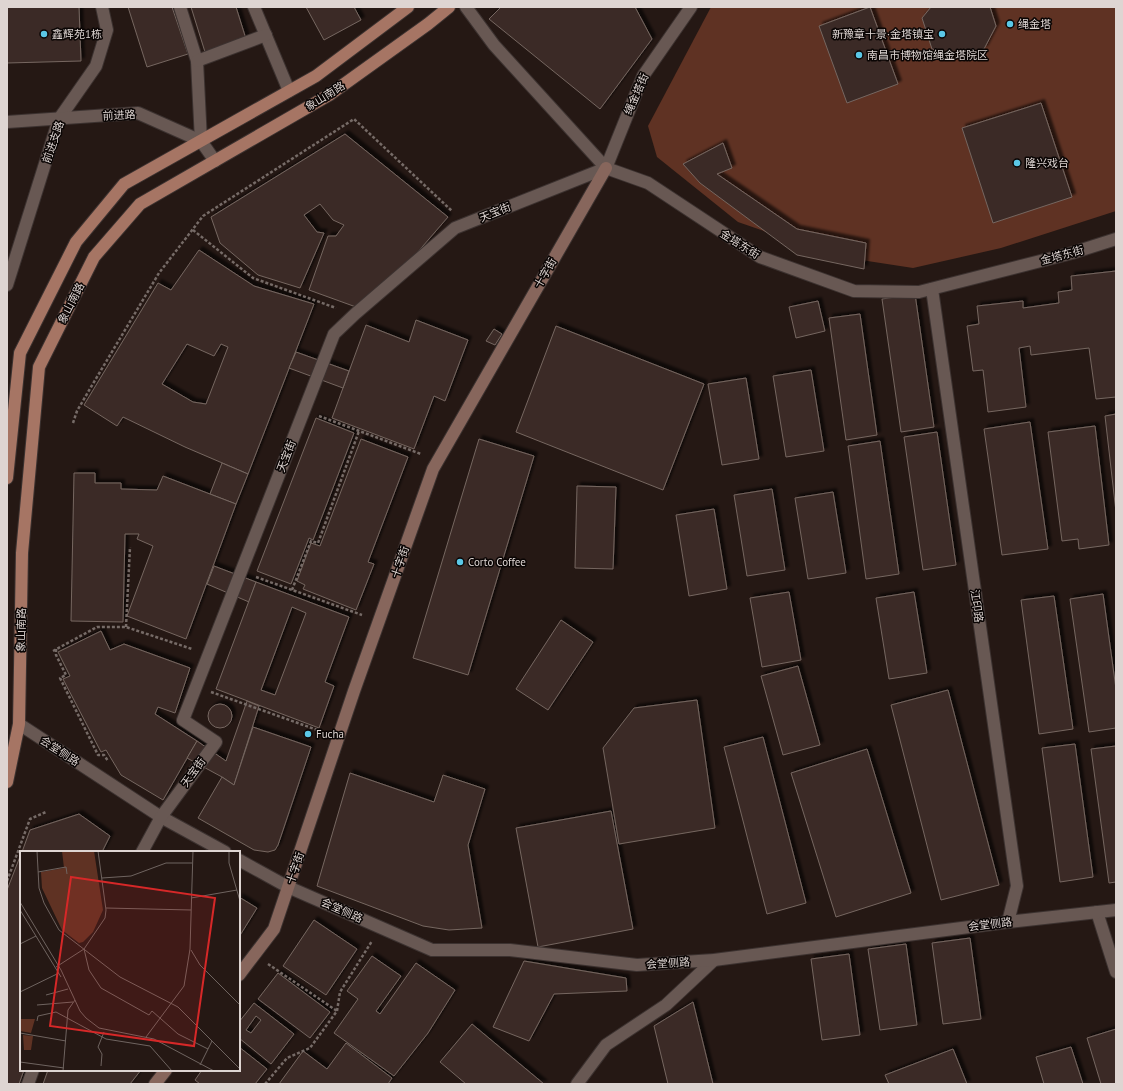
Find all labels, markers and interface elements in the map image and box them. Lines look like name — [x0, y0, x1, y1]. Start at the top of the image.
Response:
place label: 绳金塔 — [1018, 17, 1051, 31]
marker: 绳金塔 — [1005, 19, 1015, 29]
place label: 鑫辉苑1栋 — [52, 27, 102, 41]
place label: 新豫章十景·金塔镇宝 — [832, 27, 934, 41]
marker: 鑫辉苑1栋 — [39, 29, 49, 39]
marker: 新豫章十景·金塔镇宝 — [937, 29, 947, 39]
place label: 南昌市博物馆绳金塔院区 — [867, 48, 988, 62]
marker: 南昌市博物馆绳金塔院区 — [854, 50, 864, 60]
street label: 绳金塔街 — [621, 71, 651, 117]
street label: 象山南路 — [303, 78, 347, 114]
street label: 前进路 — [102, 107, 136, 123]
street label: 前进支路 — [39, 119, 67, 165]
place label: 隆兴戏台 — [1025, 156, 1069, 170]
marker: 隆兴戏台 — [1012, 158, 1022, 168]
street label: 天宝街 — [477, 199, 513, 225]
street label: 金塔东街 — [718, 226, 762, 262]
street label: 金塔东街 — [1039, 243, 1085, 267]
street label: 十字街 — [531, 255, 559, 291]
street label: 象山南路 — [55, 280, 87, 326]
street label: 天宝街 — [274, 438, 298, 474]
street label: 十字街 — [388, 544, 412, 580]
place label: Corto Coffee — [468, 555, 526, 569]
marker: Corto Coffee — [455, 557, 465, 567]
street label: 江印路 — [968, 589, 986, 623]
street label: 象山南路 — [14, 608, 28, 652]
place label: Fucha — [316, 727, 344, 741]
marker: Fucha — [303, 729, 313, 739]
street label: 会堂侧路 — [38, 733, 82, 769]
street label: 天宝街 — [178, 755, 208, 789]
street label: 十字街 — [283, 850, 307, 886]
inset map — [20, 851, 240, 1071]
street label: 会堂侧路 — [319, 895, 365, 925]
street label: 会堂侧路 — [967, 914, 1013, 934]
street label: 会堂侧路 — [646, 954, 690, 972]

